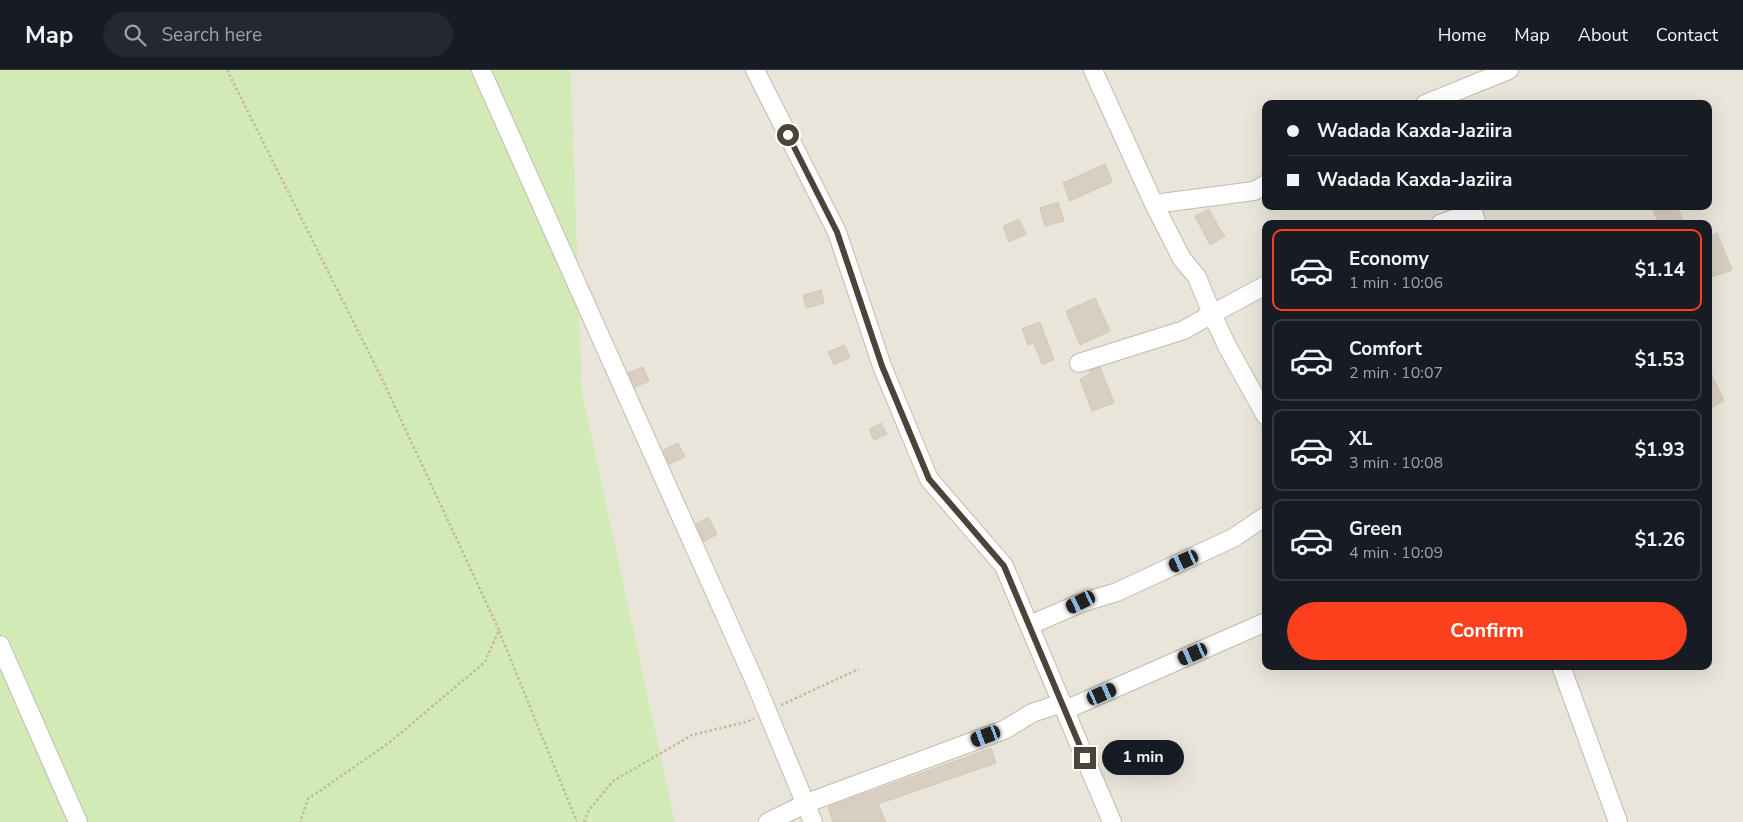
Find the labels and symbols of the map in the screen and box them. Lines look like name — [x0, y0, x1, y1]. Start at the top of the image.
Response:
route start — [777, 124, 799, 146]
car — [1167, 548, 1200, 574]
car — [1064, 589, 1097, 615]
car — [1176, 641, 1209, 667]
car — [1085, 681, 1118, 707]
car — [969, 724, 1002, 748]
callout: 1 min — [1102, 740, 1185, 776]
route end — [1074, 747, 1096, 769]

